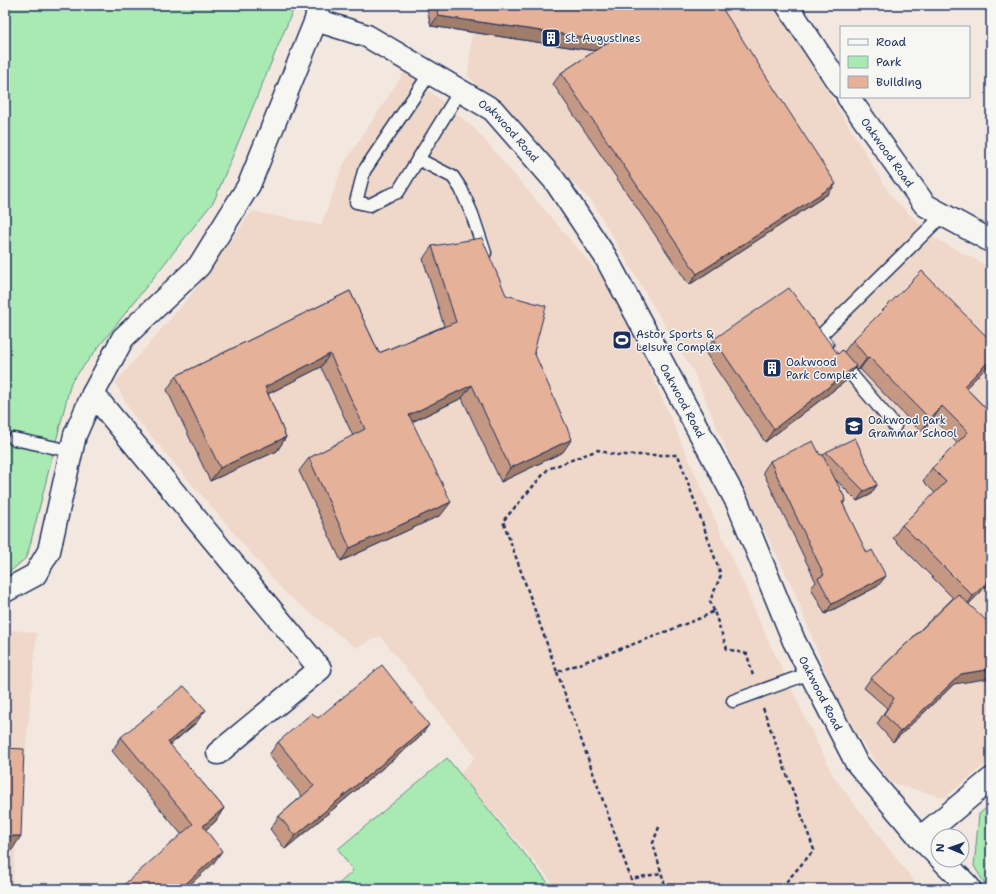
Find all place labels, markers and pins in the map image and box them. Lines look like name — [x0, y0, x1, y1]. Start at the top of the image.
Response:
building icon: St. Augustines — [540, 27, 562, 49]
place label: St. Augustines — [565, 31, 640, 46]
place label: Astor Sports & Leisure Complex — [636, 327, 721, 355]
sports icon: Astor Sports & Leisure Complex — [611, 329, 633, 351]
place label: Oakwood Park Complex — [786, 355, 858, 383]
building icon: Oakwood Park Complex — [761, 357, 783, 379]
place label: Oakwood Park Grammar School — [868, 413, 957, 441]
school or university icon: Oakwood Park Grammar School — [843, 415, 865, 437]

